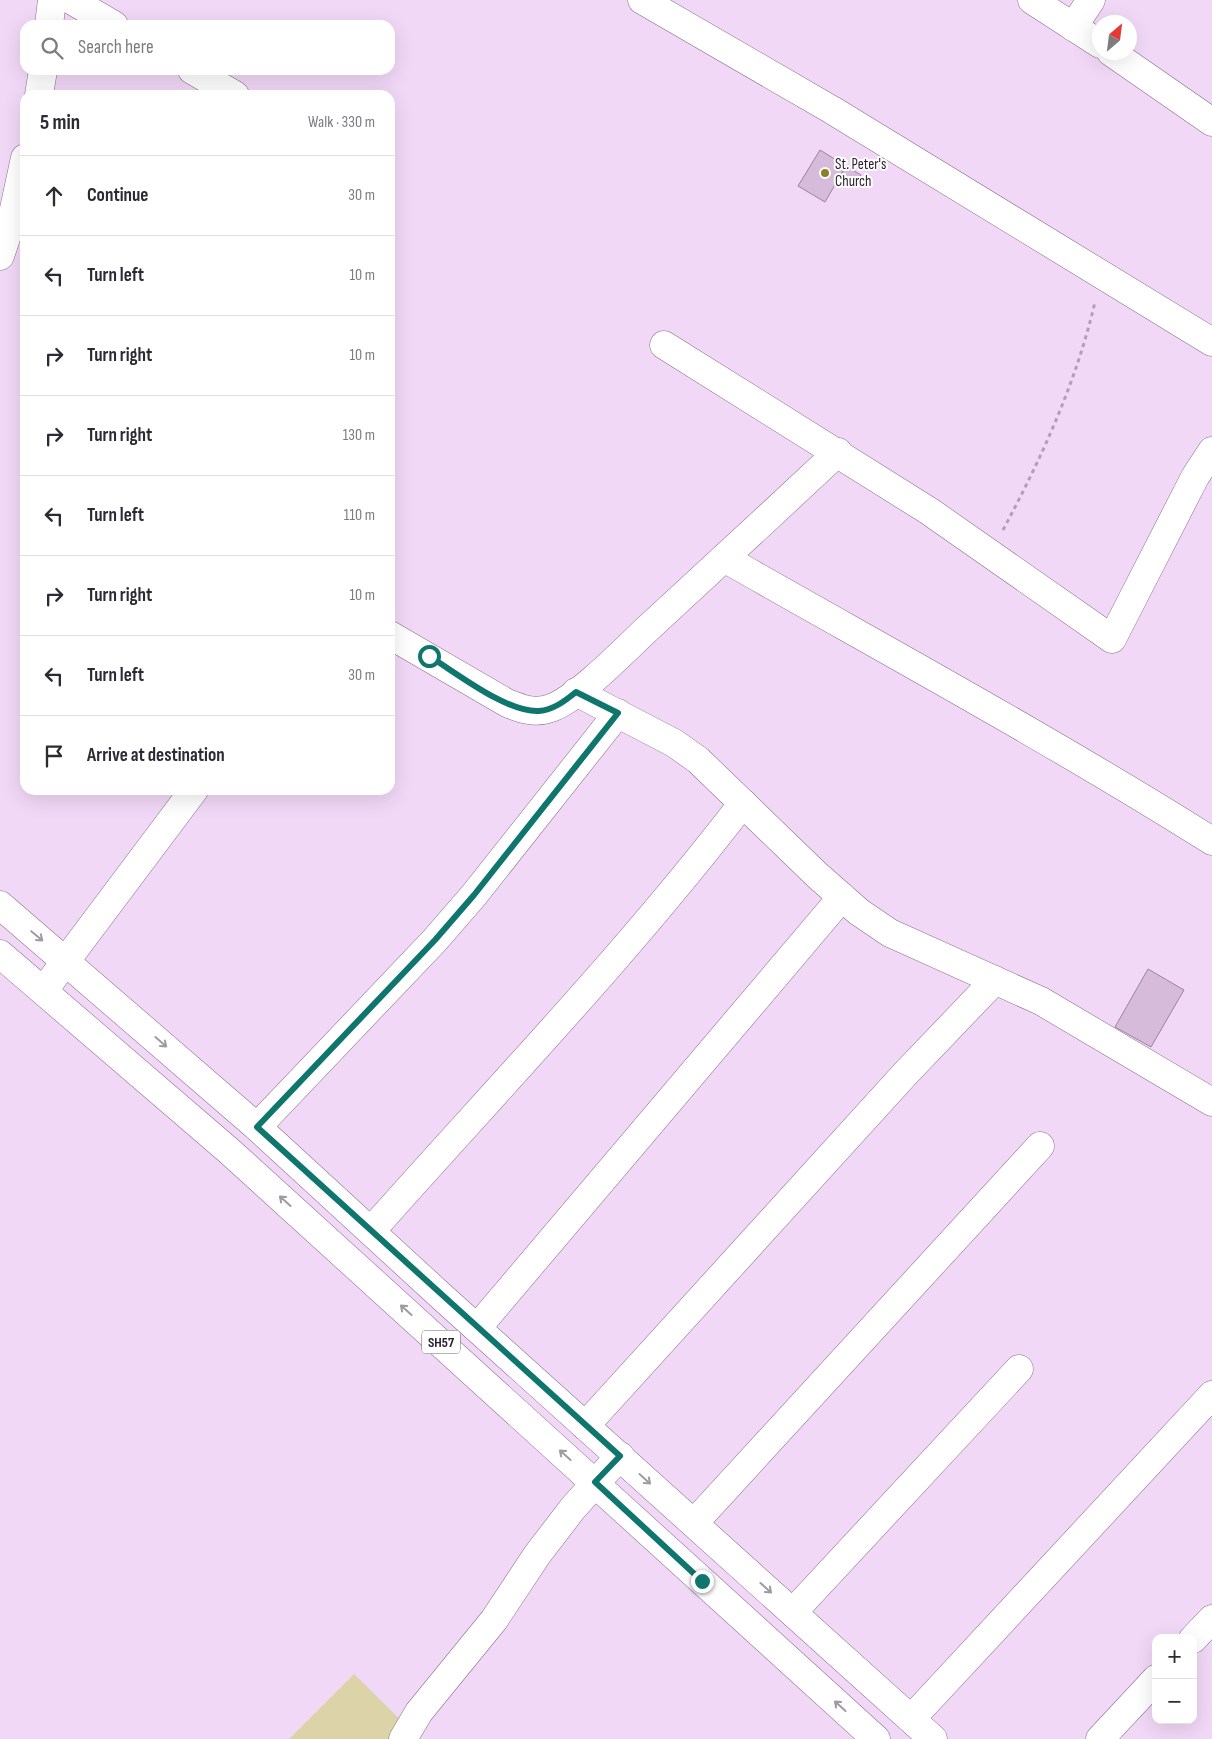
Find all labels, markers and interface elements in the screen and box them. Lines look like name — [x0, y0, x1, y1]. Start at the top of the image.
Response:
north arrow — [1092, 15, 1137, 60]
search box — [20, 20, 395, 75]
icon: search — [38, 34, 66, 62]
text: Search here — [78, 36, 154, 59]
text: 5 min — [40, 110, 80, 135]
text: Walk · 330 m — [308, 113, 375, 132]
place label: St. Peter's Church — [835, 155, 886, 191]
marker: St. Peter's Church — [819, 167, 831, 179]
icon: ahead — [40, 182, 68, 210]
text: Continue — [87, 184, 148, 207]
text: 30 m — [348, 186, 375, 205]
icon: left — [40, 262, 68, 290]
text: Turn left — [87, 264, 144, 287]
text: 10 m — [349, 266, 375, 285]
icon: right — [40, 342, 68, 370]
text: Turn right — [87, 344, 152, 367]
text: 10 m — [349, 346, 375, 365]
icon: right — [40, 422, 68, 450]
text: Turn right — [87, 424, 152, 447]
text: 130 m — [343, 426, 375, 445]
icon: left — [40, 502, 68, 530]
text: Turn left — [87, 504, 144, 527]
text: 110 m — [344, 506, 375, 525]
icon: right — [40, 582, 68, 610]
text: Turn right — [87, 584, 152, 607]
text: 10 m — [349, 586, 375, 605]
route start — [418, 645, 441, 668]
icon: left — [40, 662, 68, 690]
text: Turn left — [87, 664, 144, 687]
text: 30 m — [348, 666, 375, 685]
icon: arrive — [40, 742, 68, 770]
text: Arrive at destination — [87, 744, 225, 767]
one-way arrow — [31, 931, 44, 942]
one-way arrow — [154, 1036, 167, 1048]
one-way arrow — [278, 1195, 291, 1207]
one-way arrow — [399, 1304, 412, 1316]
road number: SH57 — [422, 1330, 460, 1354]
one-way arrow — [558, 1449, 571, 1461]
one-way arrow — [638, 1473, 651, 1485]
route end — [691, 1570, 714, 1593]
one-way arrow — [759, 1582, 772, 1594]
map controls — [1152, 1634, 1197, 1724]
button: + — [1152, 1634, 1197, 1679]
button: − — [1152, 1679, 1197, 1724]
one-way arrow — [833, 1700, 846, 1712]

